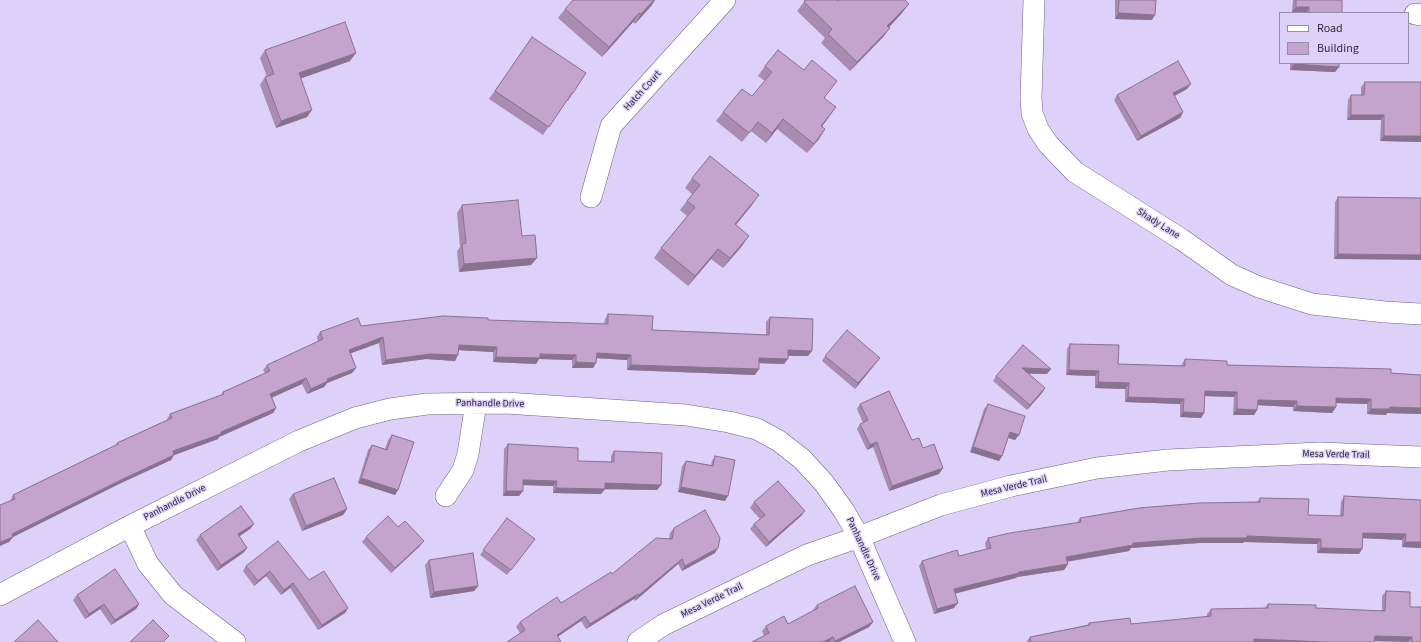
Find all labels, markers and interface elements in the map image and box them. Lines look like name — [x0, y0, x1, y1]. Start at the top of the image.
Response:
legend — [1279, 12, 1409, 64]
text: Road — [1317, 20, 1343, 37]
text: Building — [1317, 40, 1359, 57]
street label: Hatch Court — [622, 68, 664, 114]
street label: Shady Lane — [1134, 206, 1182, 242]
street label: Panhandle Drive — [456, 397, 524, 411]
street label: Mesa Verde Trail — [1302, 448, 1370, 462]
street label: Mesa Verde Trail — [980, 474, 1048, 500]
street label: Panhandle Drive — [142, 482, 208, 524]
street label: Panhandle Drive — [843, 515, 883, 583]
street label: Mesa Verde Trail — [679, 581, 745, 621]

